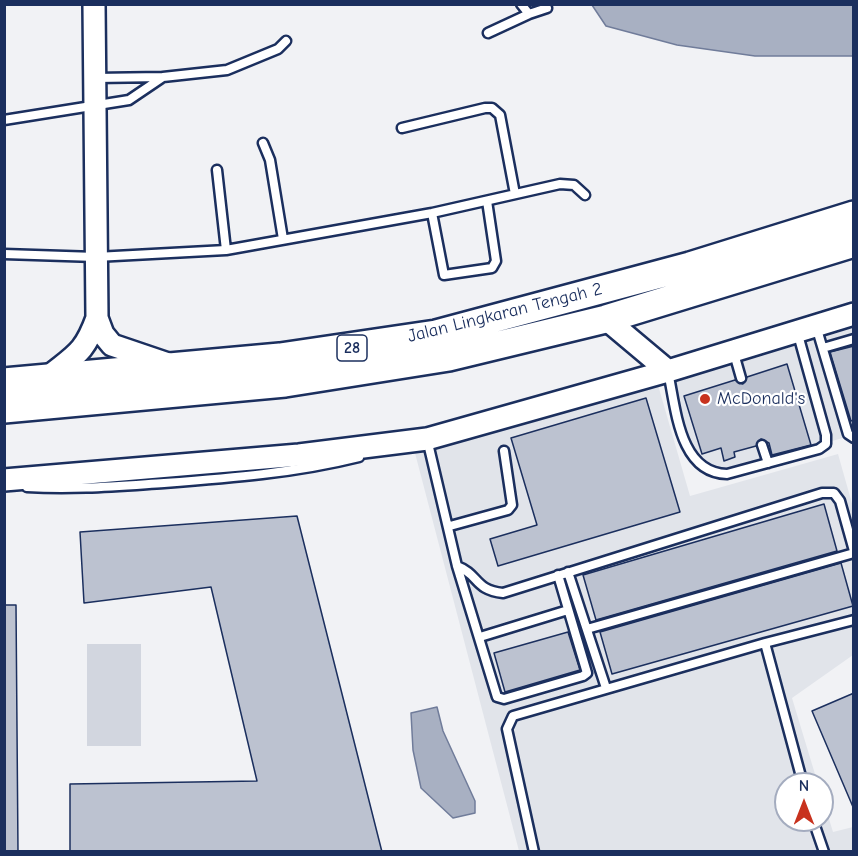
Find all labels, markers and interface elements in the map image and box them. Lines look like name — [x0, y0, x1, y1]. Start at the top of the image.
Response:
street label: Jalan Lingkaran Tengah 2 — [405, 278, 605, 348]
road number: 28 — [337, 335, 367, 361]
place label: McDonald's — [717, 388, 805, 410]
marker: McDonald's — [698, 392, 712, 406]
north arrow — [774, 772, 834, 832]
text: N — [799, 777, 809, 795]

